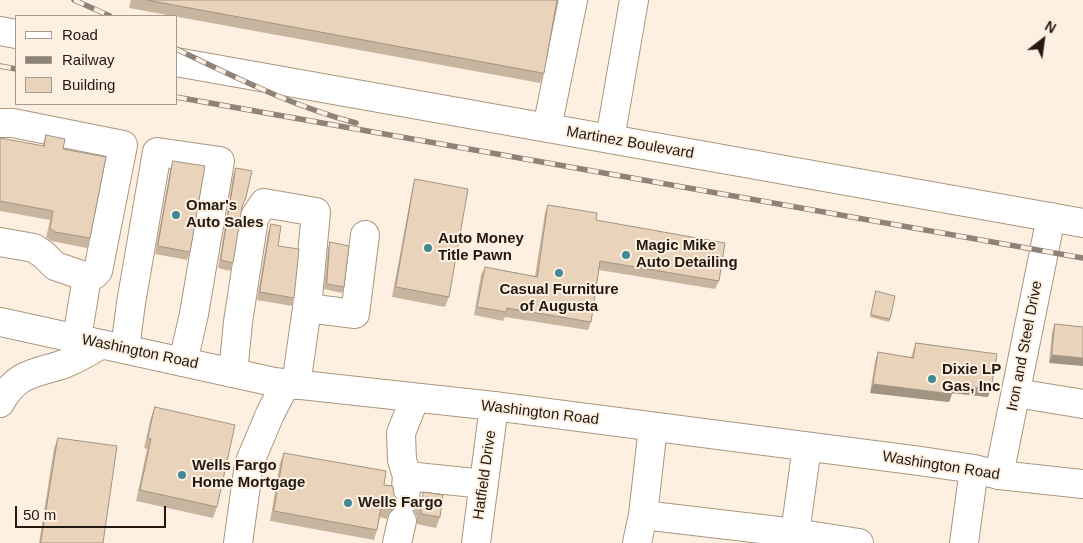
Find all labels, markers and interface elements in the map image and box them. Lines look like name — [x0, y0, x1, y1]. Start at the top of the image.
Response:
legend — [15, 15, 178, 105]
north arrow — [1018, 15, 1068, 65]
text: N — [1042, 18, 1059, 36]
text: Road — [62, 26, 98, 43]
text: Railway — [62, 51, 115, 68]
text: Building — [62, 76, 115, 93]
street label: Martinez Boulevard — [565, 123, 695, 163]
place label: Omar's Auto Sales — [186, 197, 264, 232]
marker: Omar's Auto Sales — [170, 209, 182, 221]
place label: Auto Money Title Pawn — [438, 230, 524, 265]
place label: Magic Mike Auto Detailing — [636, 237, 738, 272]
marker: Auto Money Title Pawn — [422, 242, 434, 254]
marker: Magic Mike Auto Detailing — [620, 249, 632, 261]
marker: Casual Furniture of Augusta — [553, 267, 565, 279]
street label: Iron and Steel Drive — [1004, 279, 1046, 413]
place label: Casual Furniture of Augusta — [499, 281, 619, 316]
street label: Washington Road — [80, 331, 200, 373]
place label: Dixie LP Gas, Inc — [942, 361, 1001, 396]
marker: Dixie LP Gas, Inc — [926, 373, 938, 385]
street label: Washington Road — [480, 397, 600, 429]
street label: Hatfield Drive — [470, 429, 500, 521]
street label: Washington Road — [881, 448, 1001, 484]
place label: Wells Fargo Home Mortgage — [192, 457, 305, 492]
marker: Wells Fargo Home Mortgage — [176, 469, 188, 481]
place label: Wells Fargo — [358, 494, 443, 512]
scale bar — [18, 496, 169, 528]
marker: Wells Fargo — [342, 497, 354, 509]
text: 50 m — [23, 506, 56, 523]

